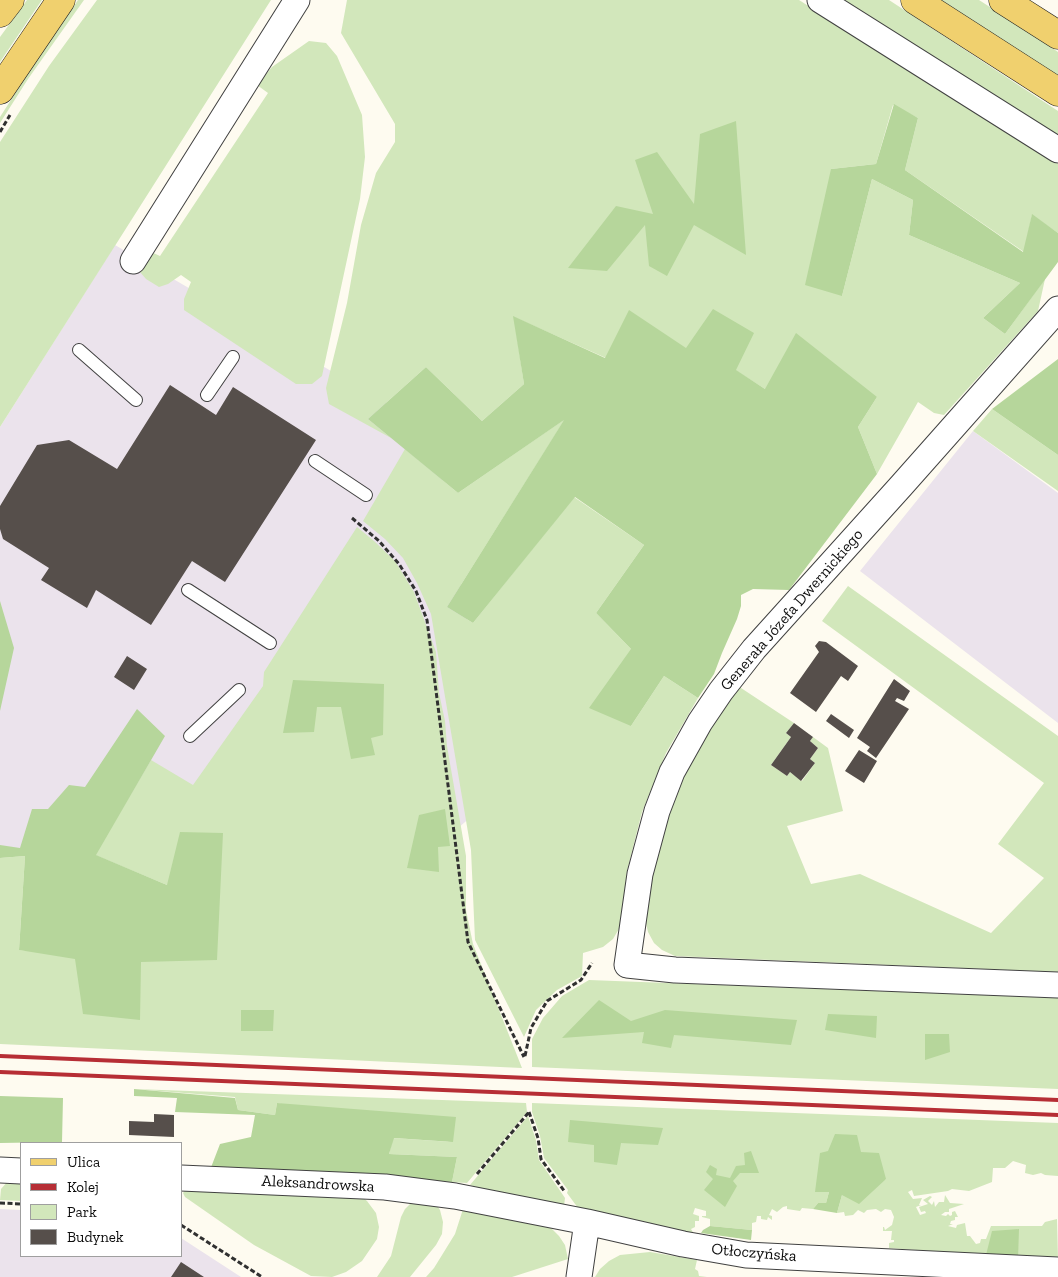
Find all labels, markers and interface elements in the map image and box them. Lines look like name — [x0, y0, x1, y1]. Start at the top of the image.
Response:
street label: Generała Józefa Dwernickiego — [717, 525, 867, 695]
legend — [20, 1142, 182, 1257]
text: Ulica — [67, 1153, 100, 1171]
street label: Aleksandrowska — [261, 1171, 375, 1197]
text: Kolej — [67, 1178, 99, 1196]
text: Park — [67, 1203, 97, 1221]
text: Budynek — [67, 1228, 124, 1246]
street label: Otłoczyńska — [711, 1240, 797, 1266]

